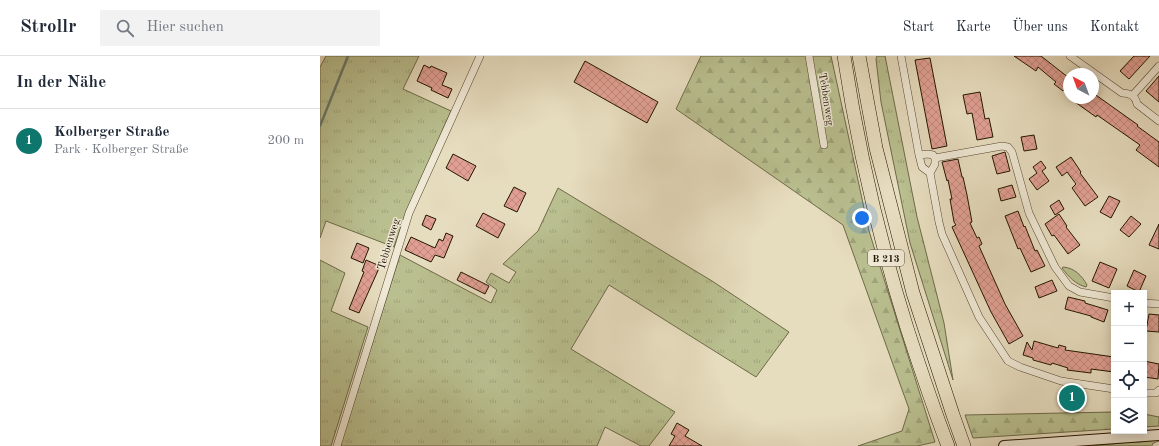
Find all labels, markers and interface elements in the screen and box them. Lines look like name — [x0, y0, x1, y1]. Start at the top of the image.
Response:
search box — [100, 10, 380, 46]
icon: search — [114, 17, 136, 39]
text: Strollr — [20, 18, 76, 37]
text: Hier suchen — [146, 20, 224, 35]
text: Start — [903, 20, 934, 34]
text: Karte — [956, 20, 991, 34]
text: Über uns — [1013, 20, 1068, 34]
text: Kontakt — [1090, 20, 1139, 34]
north arrow — [1063, 68, 1099, 104]
street label: Tebbenweg — [816, 72, 835, 127]
text: In der Nähe — [16, 74, 106, 91]
text: Kolberger Straße — [54, 125, 170, 140]
text: 1 — [25, 134, 33, 147]
text: 200 m — [267, 134, 304, 147]
text: Park · Kolberger Straße — [54, 143, 189, 156]
your location — [852, 208, 872, 228]
street label: Tebbenweg — [376, 217, 403, 272]
road number: B 213 — [868, 250, 904, 266]
map controls — [1111, 290, 1147, 434]
button: + — [1111, 290, 1147, 326]
button: − — [1111, 326, 1147, 362]
button: locate — [1111, 362, 1147, 398]
pin: 1 — [1059, 383, 1085, 413]
button: layers — [1111, 398, 1147, 434]

